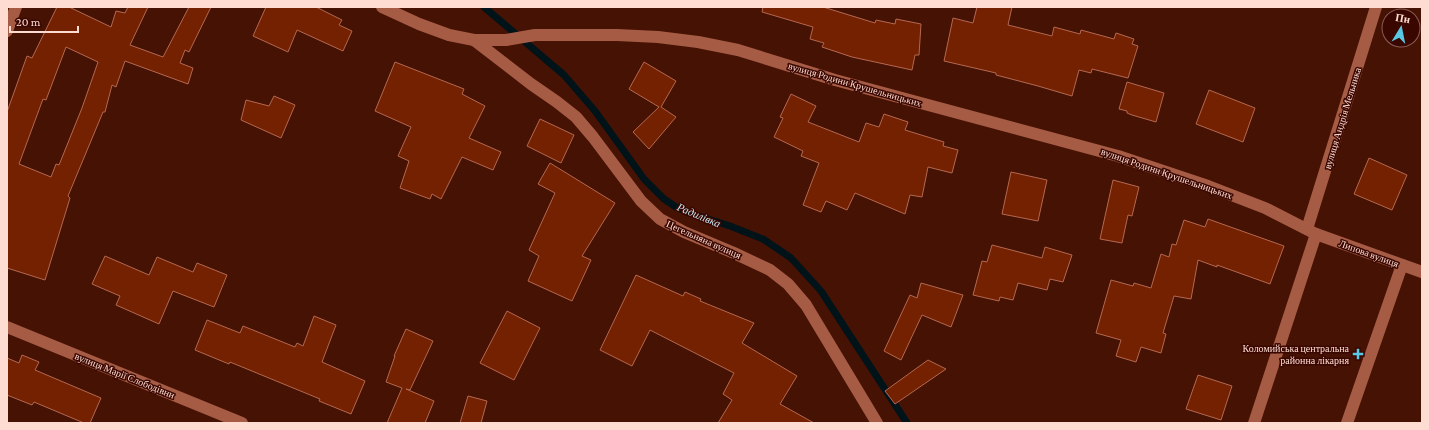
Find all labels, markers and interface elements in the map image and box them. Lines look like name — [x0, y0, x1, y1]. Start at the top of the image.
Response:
scale bar — [10, 8, 78, 34]
north arrow — [1381, 8, 1421, 48]
text: Пн — [1394, 11, 1412, 25]
text: 20 m — [16, 15, 41, 29]
street label: вулиця Родини Крушельницьких — [787, 60, 923, 109]
street label: вулиця Андрія Мельника — [1322, 66, 1363, 170]
street label: вулиця Родини Крушельницьких — [1100, 146, 1234, 201]
water label: Радилівка — [675, 200, 723, 230]
street label: Цегельняна вулиця — [665, 218, 743, 261]
street label: Липова вулиця — [1338, 238, 1401, 269]
place label: Коломийська центральна районна лікарня — [1243, 343, 1350, 366]
marker: Коломийська центральна районна лікарня — [1352, 348, 1364, 360]
street label: вулиця Марії Слободівни — [73, 350, 177, 401]

